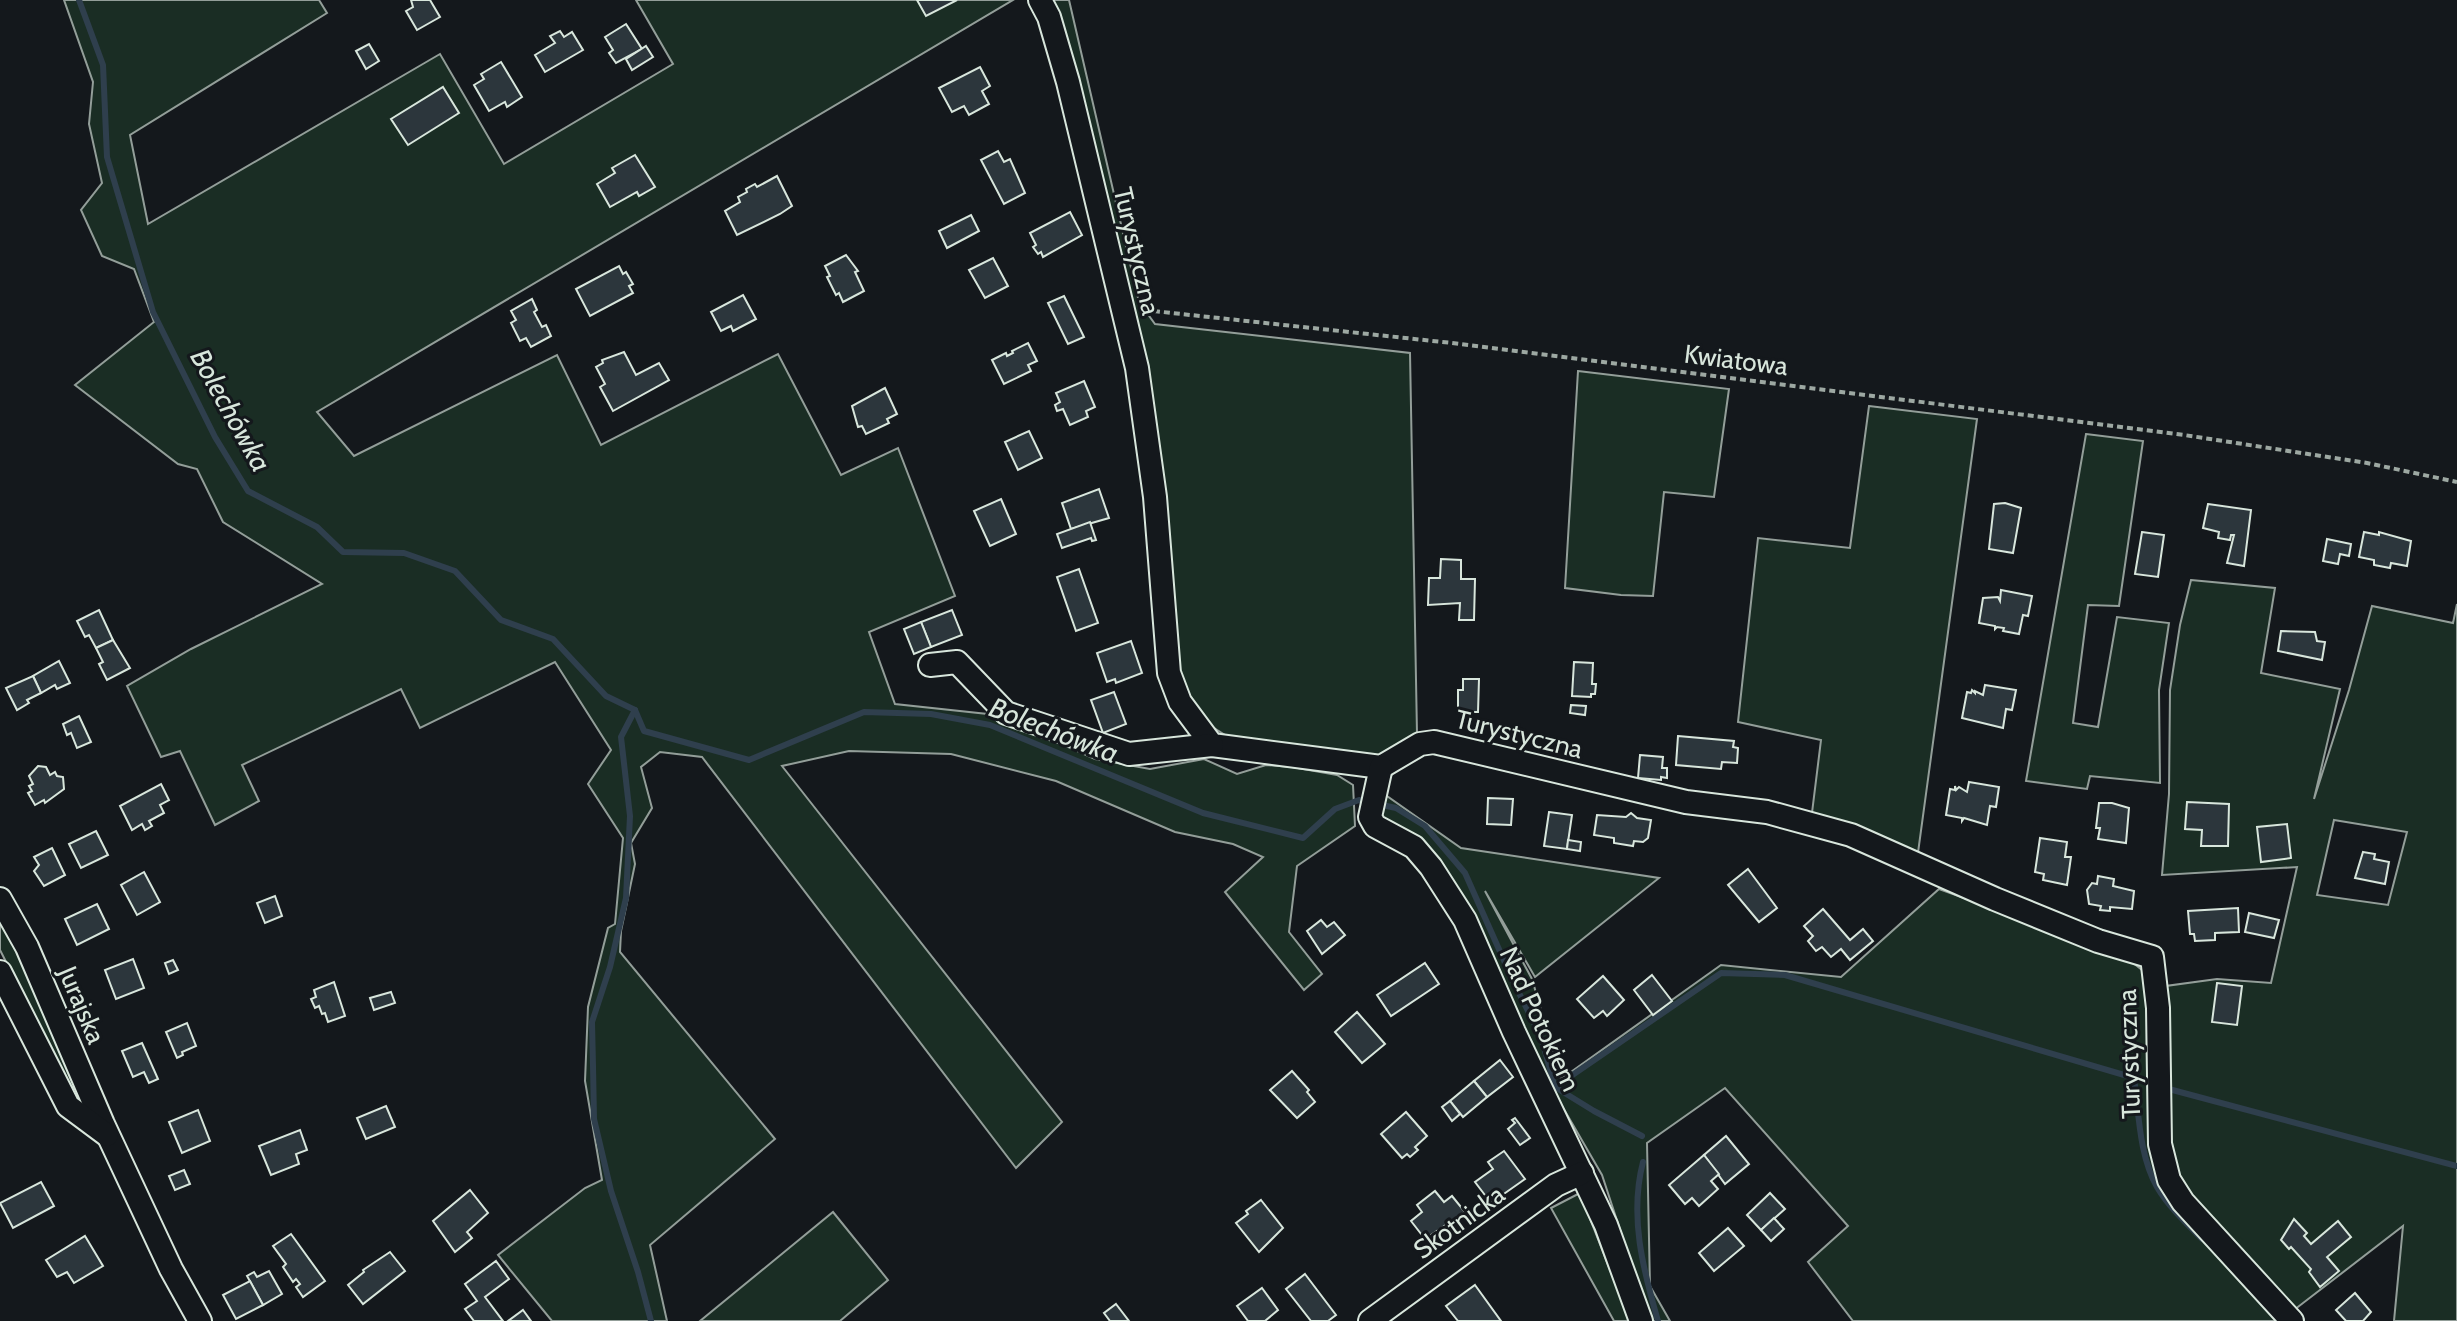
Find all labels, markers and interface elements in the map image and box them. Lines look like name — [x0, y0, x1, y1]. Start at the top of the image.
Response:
street label: Turystyczna — [1107, 184, 1167, 318]
street label: Kwiatowa — [1682, 338, 1790, 382]
water label: Bolechówka — [183, 343, 279, 477]
water label: Bolechówka — [985, 690, 1123, 770]
street label: Turystyczna — [1452, 703, 1586, 765]
street label: Nad Potokiem — [1493, 942, 1587, 1096]
street label: Jurajska — [51, 961, 113, 1049]
street label: Turystyczna — [2111, 988, 2147, 1119]
street label: Skotnicka — [1407, 1178, 1511, 1266]

